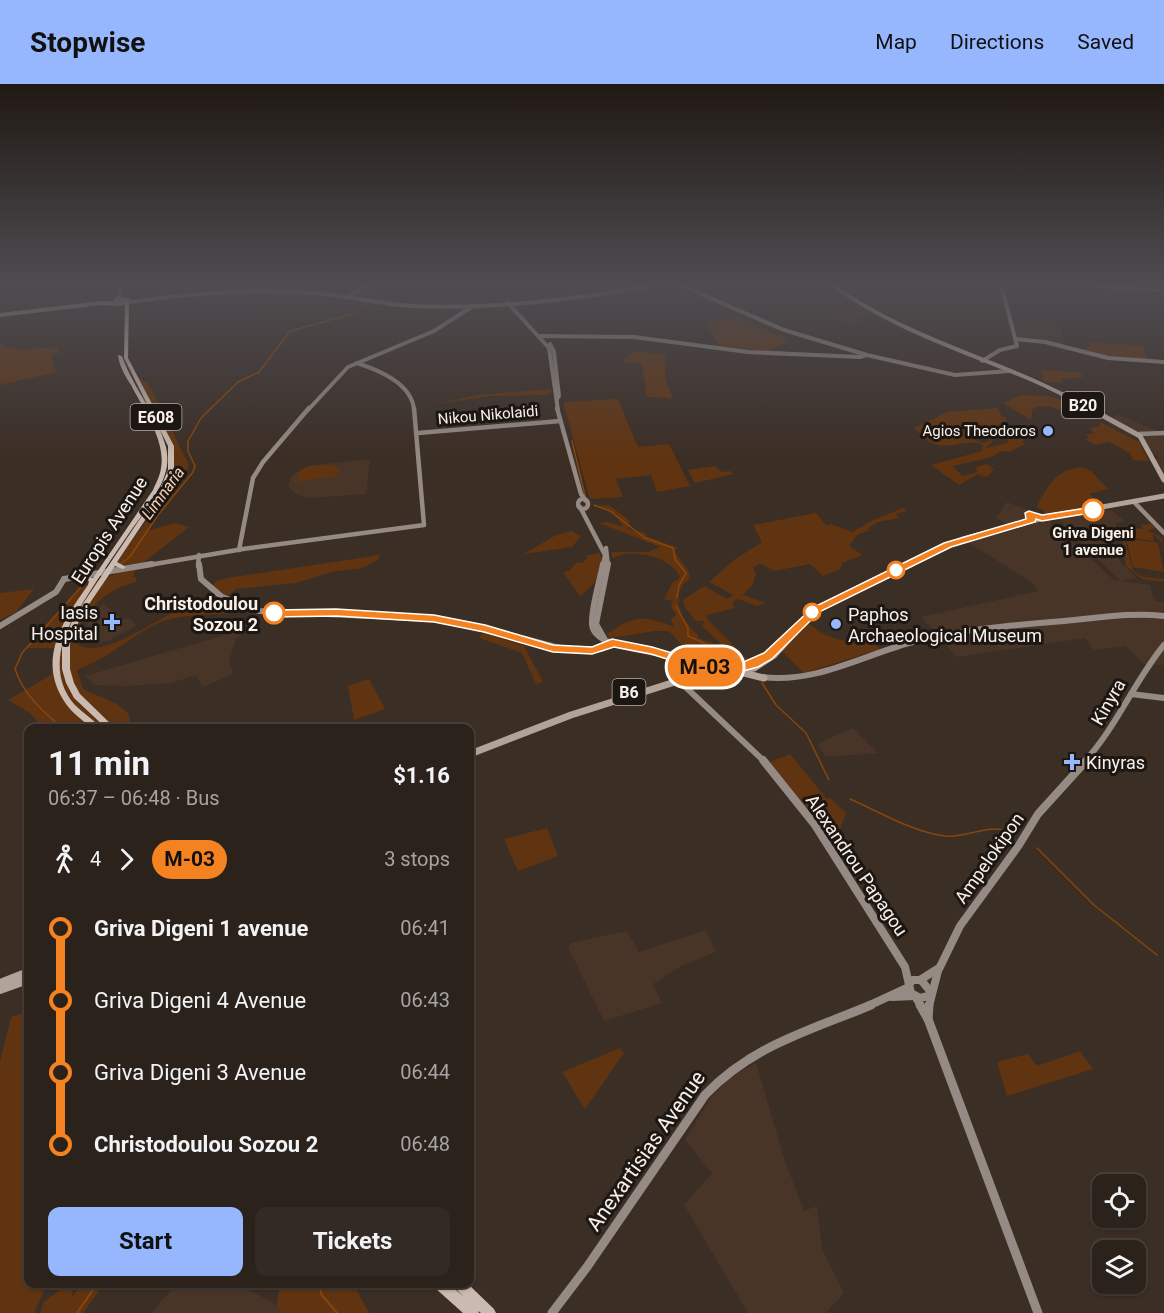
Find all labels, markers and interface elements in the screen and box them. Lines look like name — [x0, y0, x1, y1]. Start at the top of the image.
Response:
text: Stopwise — [30, 26, 145, 59]
text: Map — [875, 30, 917, 54]
text: Directions — [950, 30, 1044, 54]
text: Saved — [1077, 30, 1134, 54]
road number: B20 — [1062, 392, 1104, 418]
street label: Nikou Nikolaidi — [437, 402, 539, 428]
road number: E608 — [130, 404, 182, 430]
place label: Agios Theodoros — [922, 422, 1036, 440]
marker: Agios Theodoros — [1041, 424, 1055, 438]
water label: Limnaria — [138, 463, 188, 523]
street label: Europis Avenue — [67, 473, 151, 587]
marker: Griva Digeni 1 avenue — [1082, 499, 1104, 521]
place label: Griva Digeni 1 avenue — [1052, 524, 1134, 559]
unlabelled marker — [887, 561, 905, 579]
place label: Christodoulou Sozou 2 — [144, 593, 258, 635]
place label: Iasis Hospital — [31, 602, 98, 644]
marker: Christodoulou Sozou 2 — [263, 602, 285, 624]
unlabelled marker — [803, 603, 821, 621]
place label: Paphos Archaeological Museum — [848, 604, 1042, 646]
marker: Iasis Hospital — [103, 613, 121, 631]
marker: Paphos Archaeological Museum — [829, 617, 843, 631]
line badge: M-03 — [663, 648, 747, 686]
text: M-03 — [680, 655, 730, 679]
street label: Kinyra — [1086, 675, 1130, 729]
road number: B6 — [612, 679, 646, 705]
text: 11 min — [48, 744, 150, 783]
place label: Kinyras — [1086, 752, 1145, 773]
marker: Kinyras — [1063, 753, 1081, 771]
text: $1.16 — [393, 763, 450, 788]
text: 06:37 – 06:48 · Bus — [48, 786, 220, 810]
street label: Alexandrou Papagou — [802, 790, 912, 940]
street label: Ampelokipon — [950, 809, 1028, 907]
icon: walk — [48, 843, 81, 876]
icon: forward — [110, 843, 143, 876]
text: 4 — [90, 847, 101, 871]
text: M-03 — [164, 847, 215, 871]
text: 3 stops — [384, 847, 450, 871]
text: Griva Digeni 1 avenue — [94, 916, 308, 941]
text: 06:41 — [400, 916, 450, 940]
text: Griva Digeni 4 Avenue — [94, 988, 306, 1013]
text: 06:43 — [400, 988, 450, 1012]
text: Griva Digeni 3 Avenue — [94, 1060, 306, 1085]
text: 06:44 — [400, 1060, 450, 1084]
street label: Anexartisias Avenue — [582, 1066, 710, 1236]
text: Christodoulou Sozou 2 — [94, 1132, 318, 1157]
text: 06:48 — [400, 1132, 450, 1156]
map controls — [1092, 1174, 1146, 1294]
button: locate — [1092, 1174, 1146, 1228]
button: Start — [48, 1207, 243, 1276]
button: Tickets — [255, 1207, 450, 1276]
button: layers — [1092, 1240, 1146, 1294]

